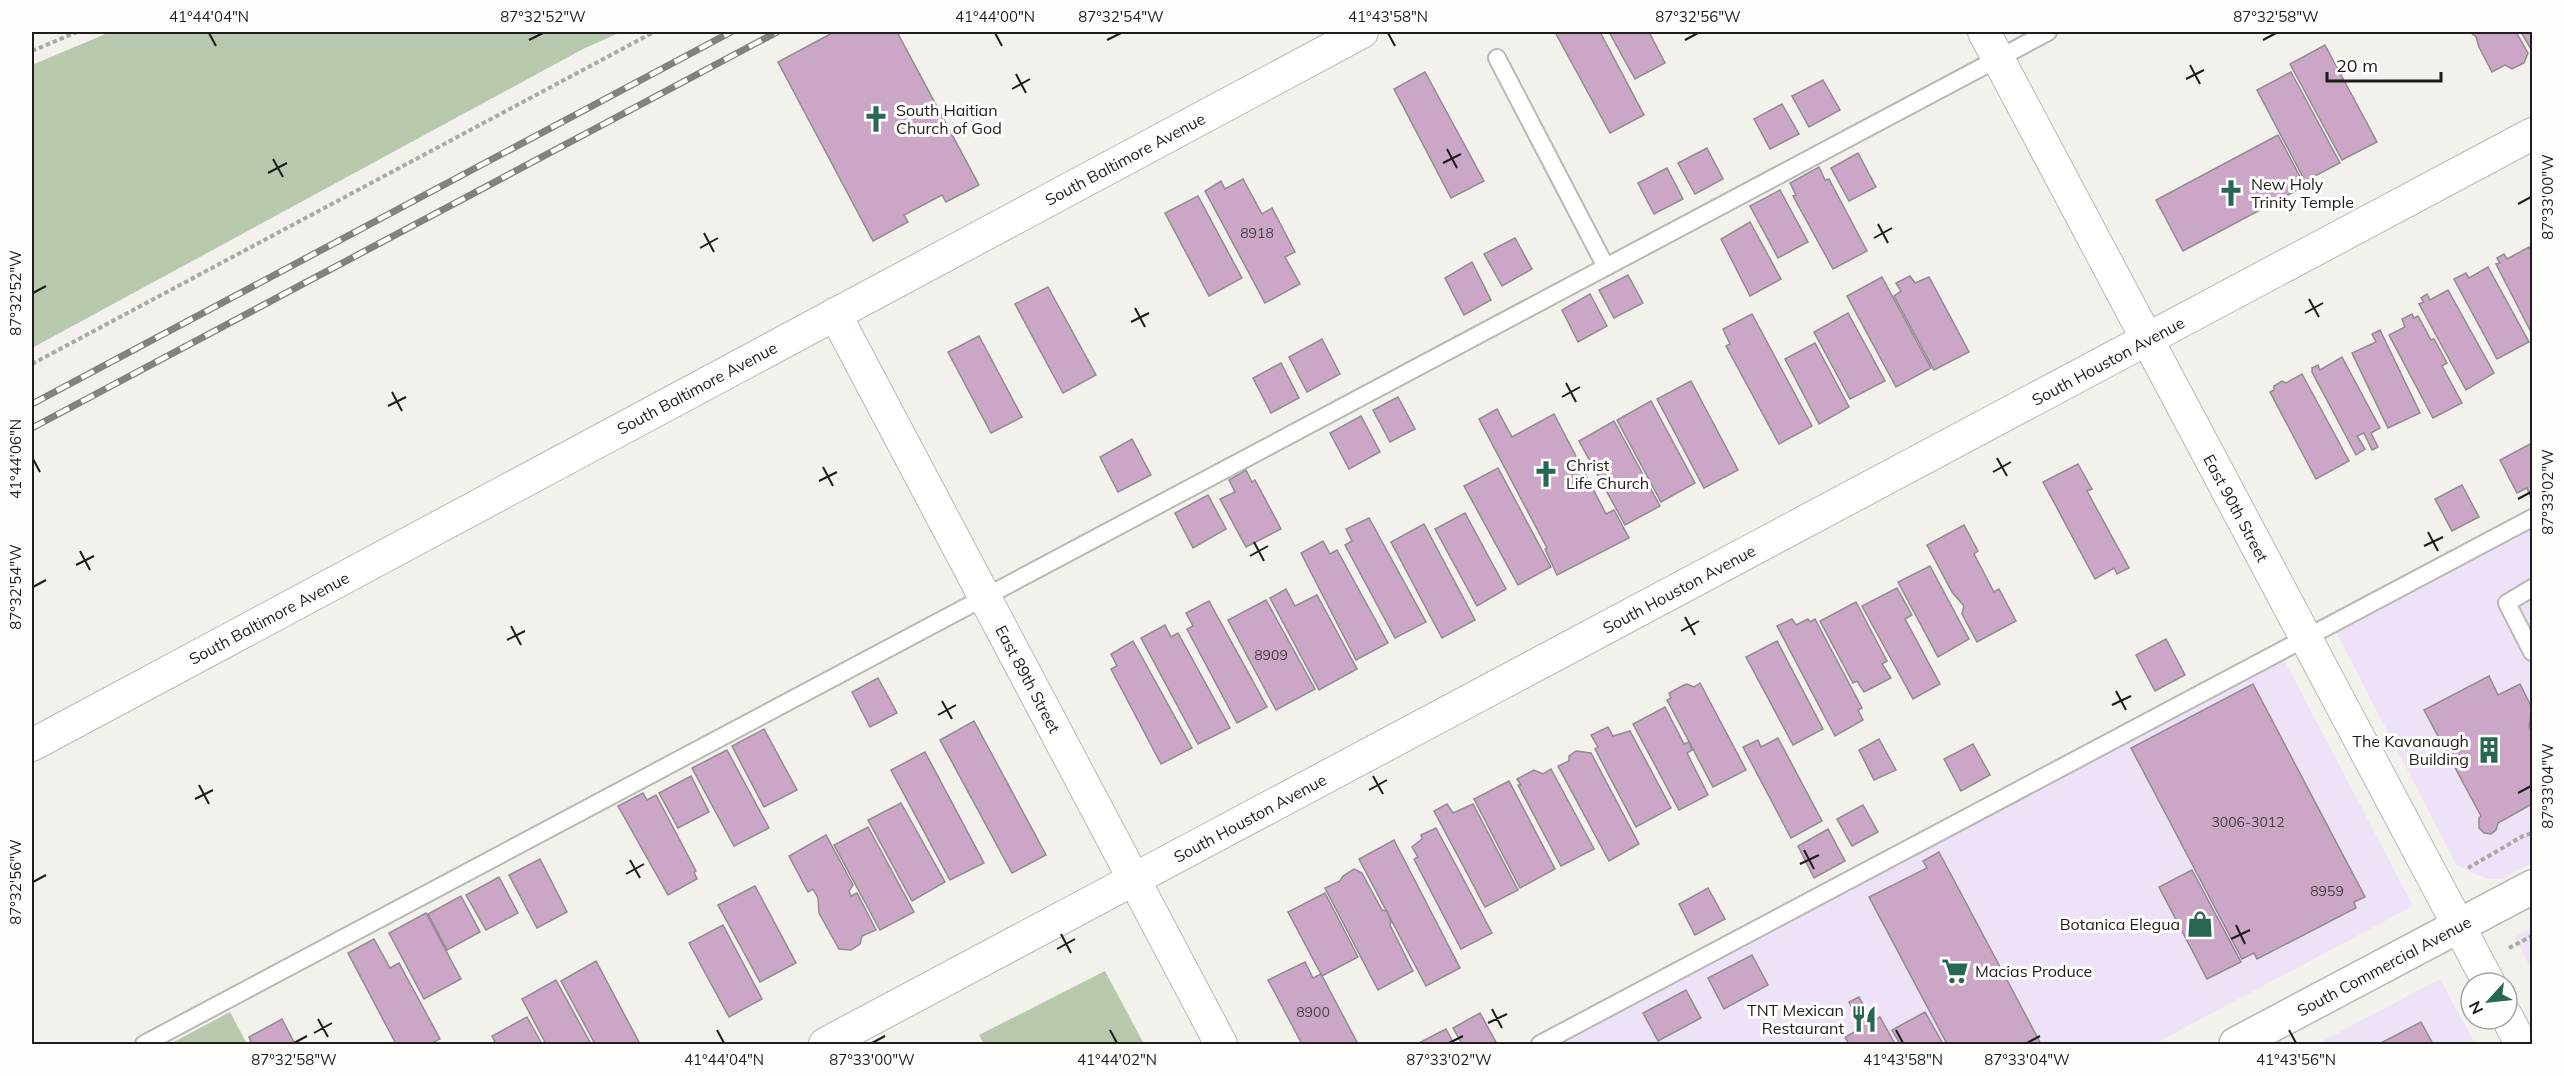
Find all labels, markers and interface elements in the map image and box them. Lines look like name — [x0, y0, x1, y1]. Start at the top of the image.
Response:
text: 41°44'04"N — [169, 7, 249, 26]
text: 87°32'52"W — [500, 7, 586, 26]
text: 41°44'00"N — [955, 7, 1035, 26]
text: 87°32'54"W — [1078, 7, 1164, 26]
text: 41°43'58"N — [1348, 7, 1428, 26]
text: 87°32'56"W — [1655, 7, 1741, 26]
text: 87°32'58"W — [2233, 7, 2319, 26]
scale bar — [2327, 45, 2441, 83]
text: 20 m — [2336, 54, 2378, 77]
place label: South Haitian Church of God — [896, 100, 1002, 138]
church icon: South Haitian Church of God — [861, 104, 891, 134]
street label: South Baltimore Avenue — [1041, 108, 1209, 210]
text: 87°33'00"W — [2538, 154, 2557, 240]
place label: New Holy Trinity Temple — [2251, 174, 2354, 212]
church icon: New Holy Trinity Temple — [2216, 178, 2246, 208]
house number: 8918 — [1240, 224, 1274, 242]
text: 87°32'52"W — [6, 250, 25, 336]
street label: South Houston Avenue — [2028, 312, 2188, 410]
street label: South Baltimore Avenue — [613, 337, 781, 439]
text: 41°44'06"N — [6, 419, 25, 499]
text: 87°33'02"W — [2538, 449, 2557, 535]
street label: East 90th Street — [2199, 451, 2273, 566]
place label: Christ Life Church — [1566, 455, 1649, 493]
church icon: Christ Life Church — [1531, 459, 1561, 489]
street label: South Houston Avenue — [1599, 540, 1759, 638]
text: 87°32'54"W — [6, 544, 25, 630]
street label: South Baltimore Avenue — [185, 567, 353, 669]
street label: East 89th Street — [991, 622, 1065, 737]
house number: 8909 — [1254, 646, 1288, 664]
place label: The Kavanaugh Building — [2352, 731, 2469, 769]
building icon: The Kavanaugh Building — [2474, 735, 2504, 765]
text: 87°33'04"W — [2538, 743, 2557, 829]
street label: South Houston Avenue — [1170, 769, 1330, 867]
house number: 3006-3012 — [2211, 813, 2285, 831]
text: 87°32'56"W — [6, 839, 25, 925]
house number: 8959 — [2310, 882, 2344, 900]
shop icon: Botanica Elegua — [2185, 909, 2215, 939]
street label: South Commercial Avenue — [2293, 911, 2475, 1021]
place label: Botanica Elegua — [2060, 914, 2180, 934]
supermarket icon: Macias Produce — [1940, 956, 1970, 986]
place label: Macias Produce — [1975, 961, 2092, 981]
north arrow — [2459, 971, 2519, 1031]
text: N — [2464, 998, 2487, 1018]
place label: TNT Mexican Restaurant — [1747, 1000, 1844, 1038]
house number: 8900 — [1296, 1003, 1330, 1021]
restaurant icon: TNT Mexican Restaurant — [1849, 1004, 1879, 1034]
text: 87°32'58"W — [251, 1050, 337, 1069]
text: 41°44'04"N — [684, 1050, 764, 1069]
text: 87°33'00"W — [829, 1050, 915, 1069]
text: 41°44'02"N — [1077, 1050, 1157, 1069]
text: 87°33'02"W — [1406, 1050, 1492, 1069]
text: 41°43'58"N — [1863, 1050, 1943, 1069]
text: 87°33'04"W — [1984, 1050, 2070, 1069]
text: 41°43'56"N — [2256, 1050, 2336, 1069]

